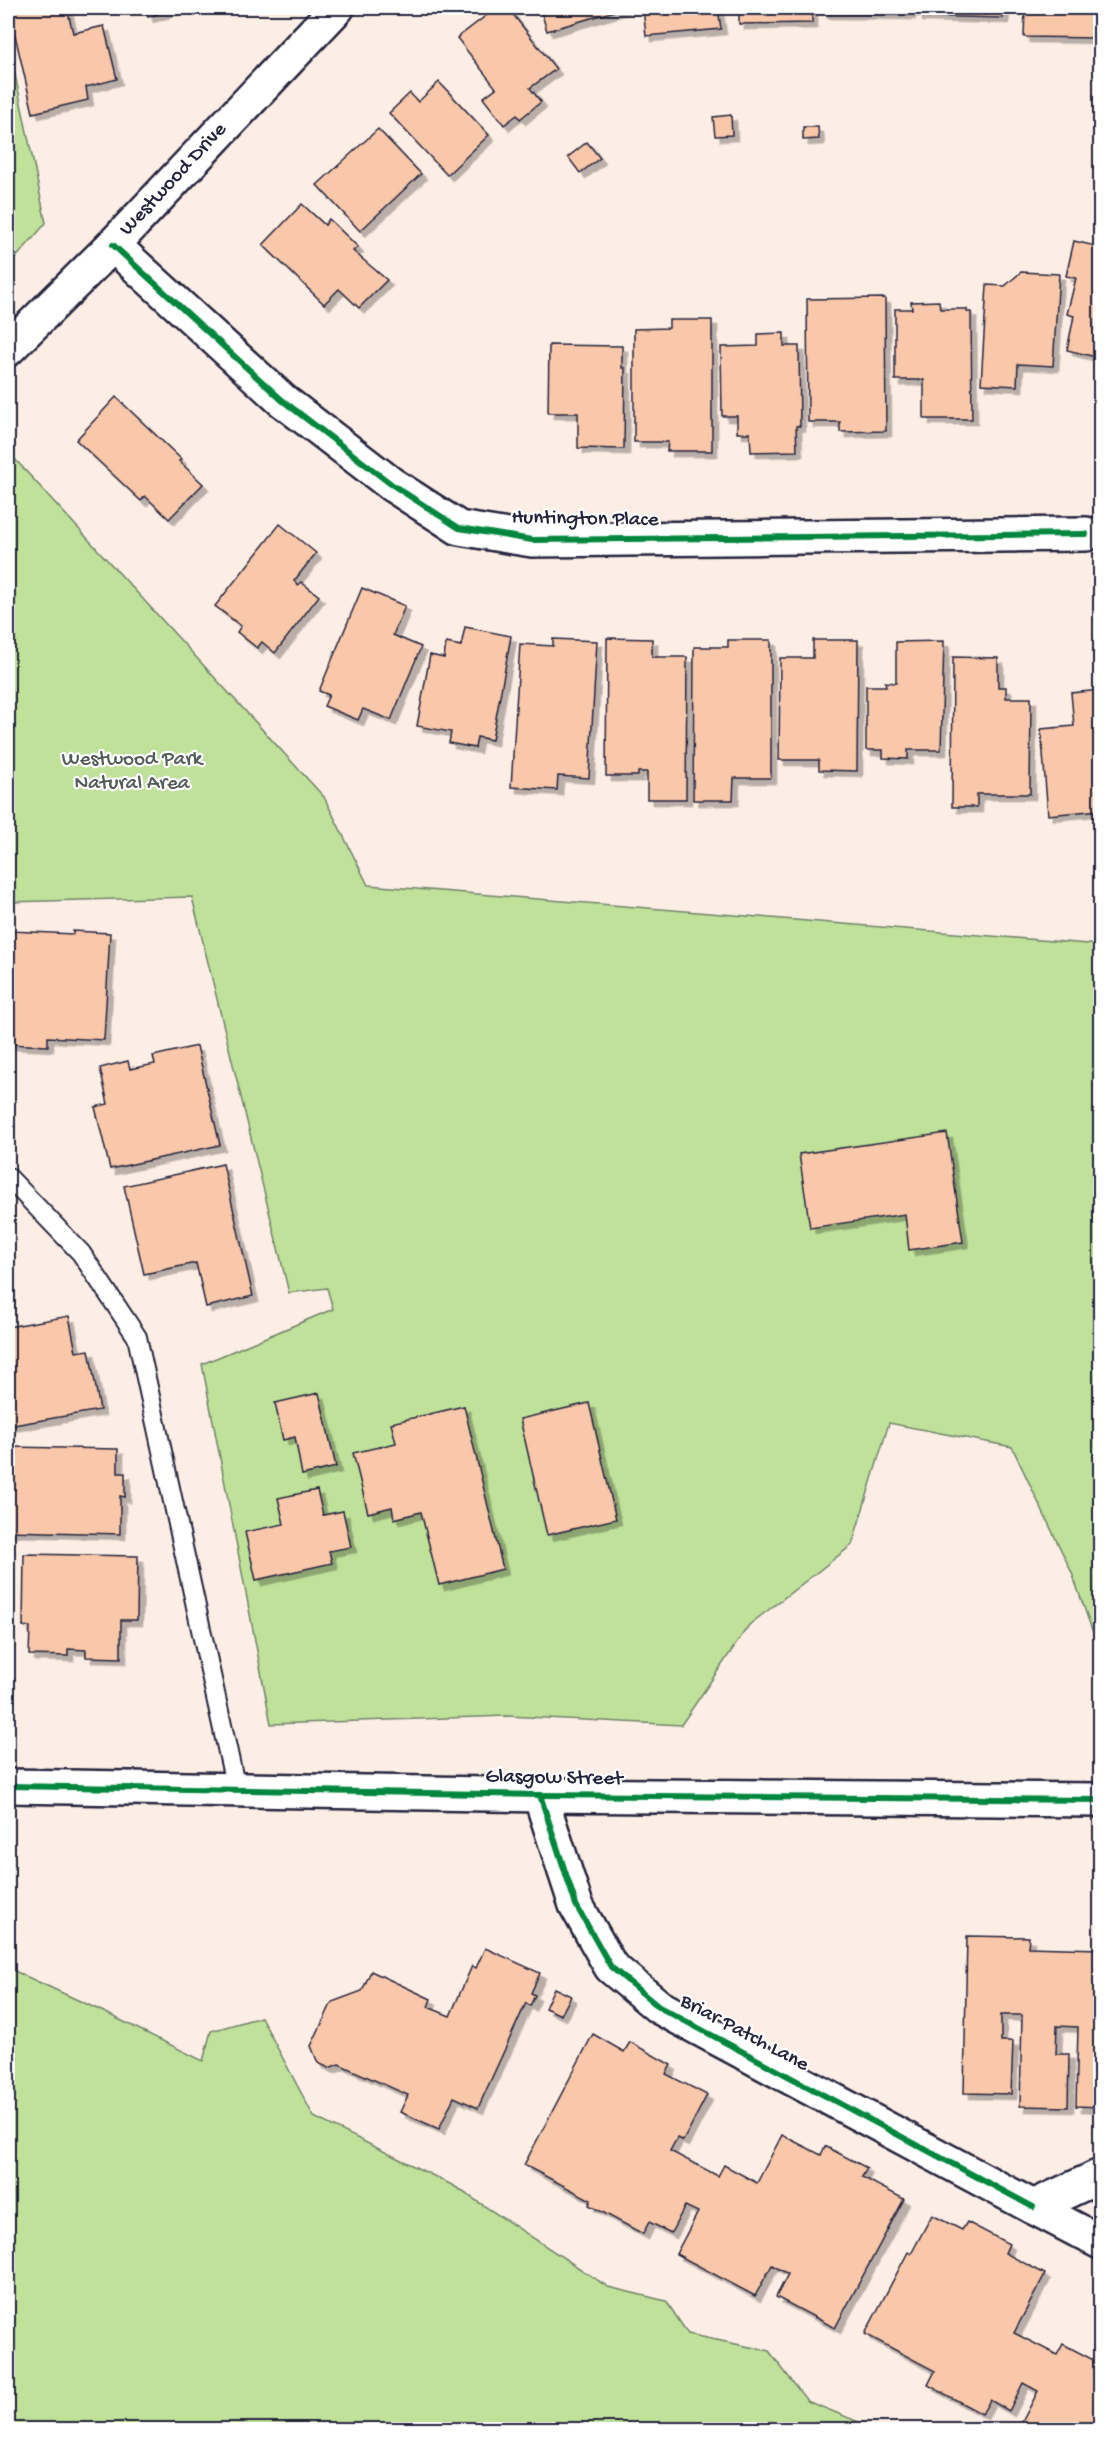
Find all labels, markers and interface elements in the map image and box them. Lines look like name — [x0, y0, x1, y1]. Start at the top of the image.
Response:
street label: Westwood Drive — [115, 117, 234, 242]
street label: Huntington Place — [511, 506, 660, 534]
park label: Westwood Park Natural Area — [62, 748, 205, 797]
street label: Glasgow Street — [485, 1765, 625, 1793]
street label: Briar Patch Lane — [674, 1989, 814, 2079]

